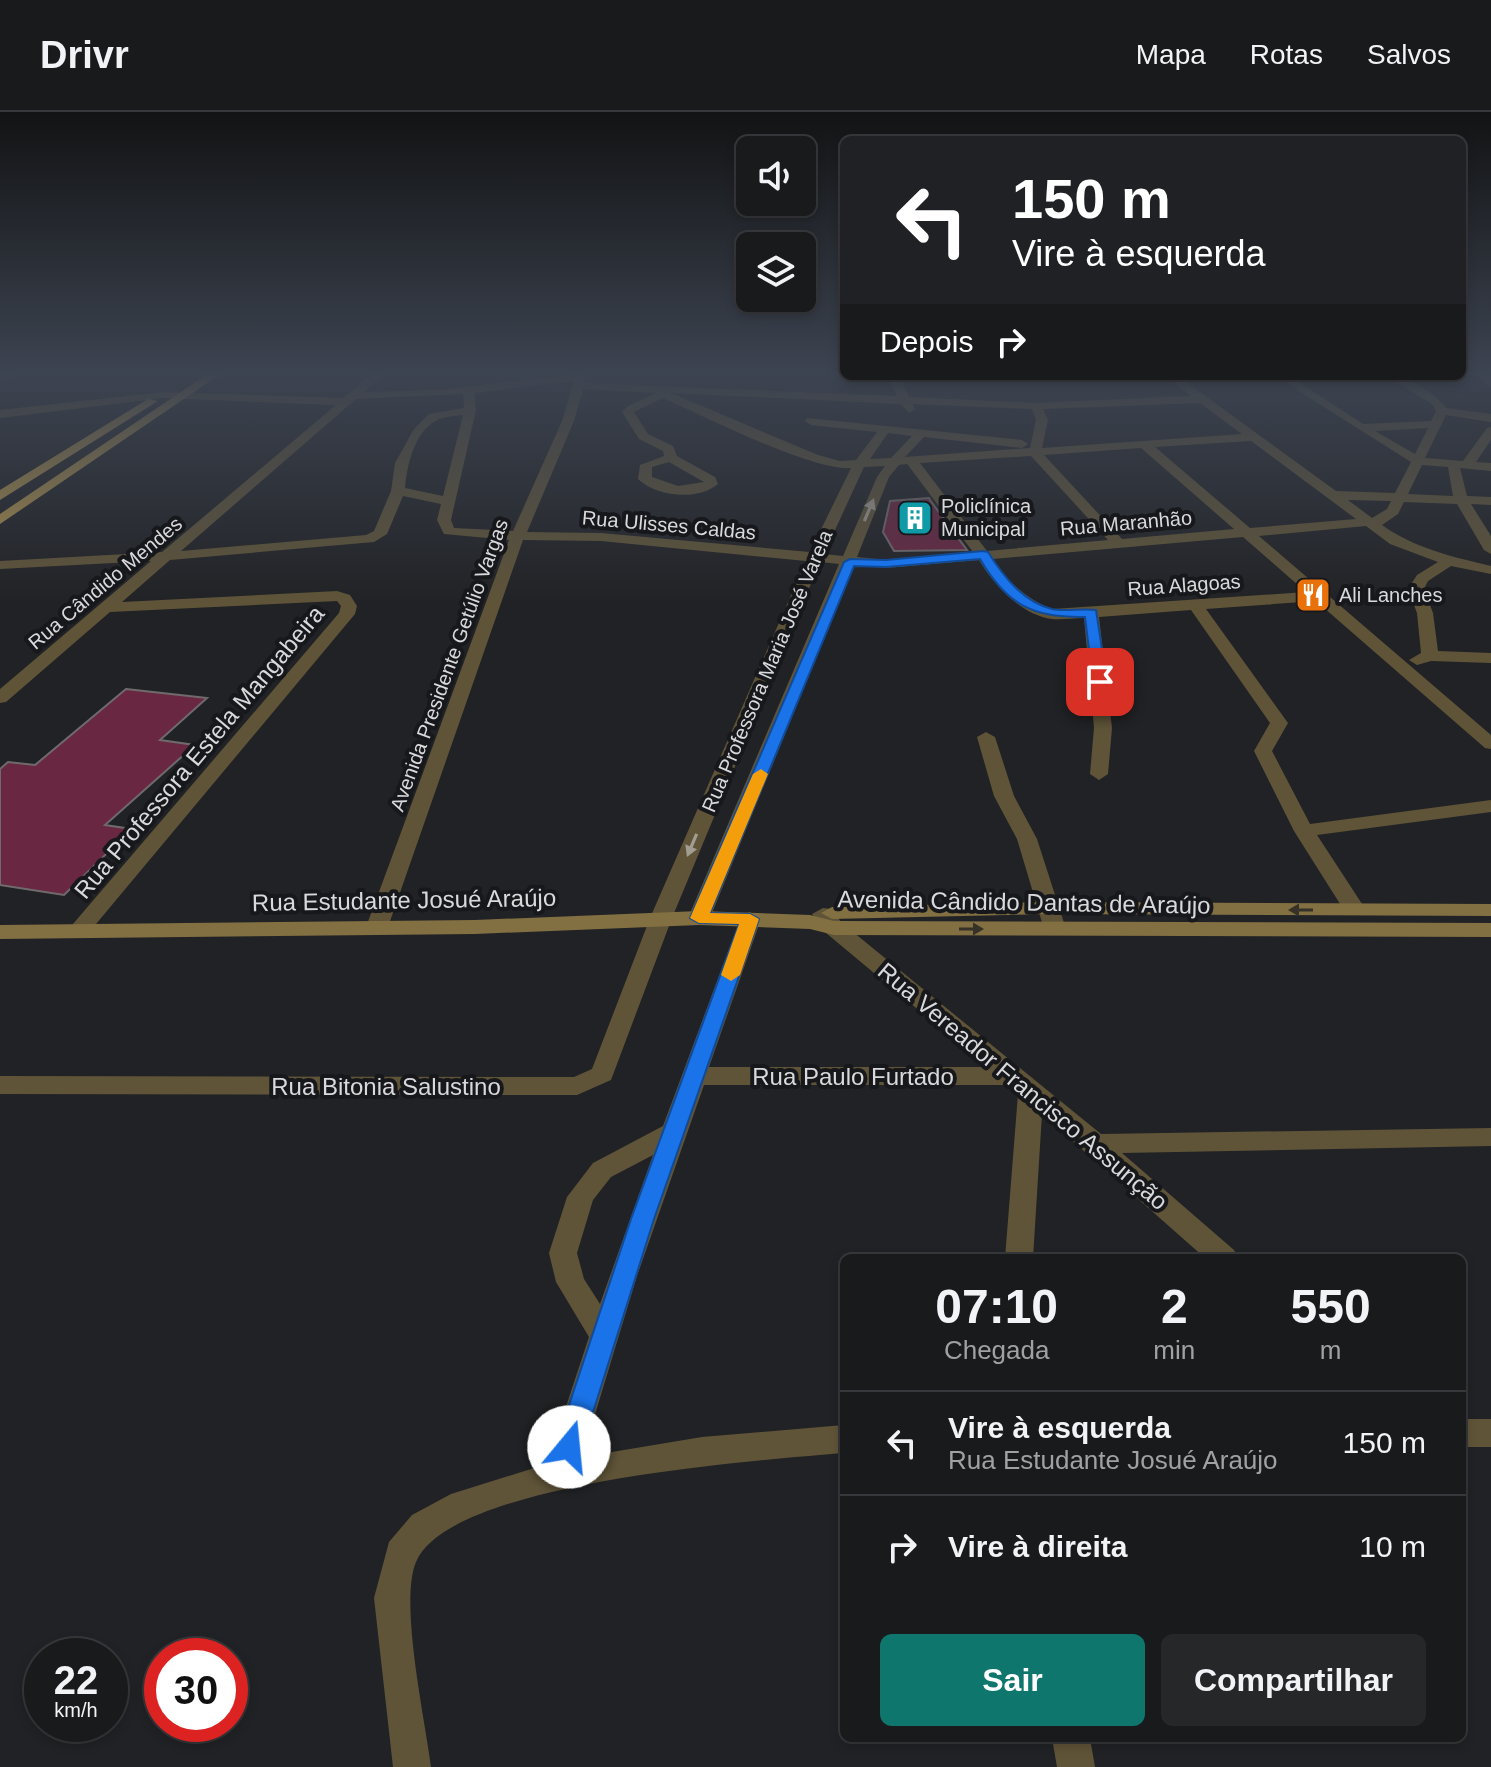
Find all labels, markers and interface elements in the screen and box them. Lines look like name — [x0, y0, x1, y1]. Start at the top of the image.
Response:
text: Drivr — [40, 34, 129, 76]
text: Mapa — [1136, 39, 1206, 70]
text: Rotas — [1250, 39, 1323, 70]
text: Salvos — [1367, 39, 1451, 70]
map controls — [736, 136, 816, 312]
button: sound — [736, 136, 816, 216]
text: 150 m — [1012, 167, 1171, 230]
icon: left — [880, 168, 984, 272]
button: layers — [736, 232, 816, 312]
text: Vire à esquerda — [1012, 233, 1266, 274]
icon: right — [989, 320, 1033, 364]
text: Depois — [880, 325, 973, 358]
place label: Policlínica Municipal — [941, 495, 1032, 540]
one-way arrow — [863, 498, 876, 522]
building icon: Policlínica Municipal — [896, 499, 934, 537]
street label: Rua Ulisses Caldas — [581, 506, 757, 544]
street label: Rua Maranhão — [1059, 506, 1193, 540]
street label: Rua Cândido Mendes — [24, 512, 186, 654]
street label: Avenida Presidente Getúlio Vargas — [386, 516, 512, 814]
street label: Rua Professora Maria José Varela — [697, 526, 837, 815]
street label: Rua Alagoas — [1127, 570, 1241, 600]
restaurant icon: Ali Lanches — [1294, 576, 1332, 614]
place label: Ali Lanches — [1339, 584, 1442, 606]
street label: Rua Professora Estela Mangabeira — [69, 600, 330, 904]
pin — [1066, 648, 1134, 716]
icon: arrive — [1078, 660, 1122, 704]
one-way arrow — [686, 833, 699, 857]
street label: Rua Estudante Josué Araújo — [252, 884, 556, 916]
street label: Avenida Cândido Dantas de Araújo — [837, 885, 1211, 919]
one-way arrow — [1288, 904, 1313, 916]
one-way arrow — [959, 923, 984, 935]
street label: Rua Vereador Francisco Assunção — [873, 957, 1173, 1215]
street label: Rua Paulo Furtado — [752, 1063, 954, 1090]
street label: Rua Bitonia Salustino — [271, 1073, 501, 1100]
text: 07:10 — [935, 1280, 1058, 1333]
text: 2 — [1161, 1280, 1188, 1333]
text: 550 — [1291, 1280, 1371, 1333]
text: Chegada — [944, 1335, 1049, 1365]
text: min — [1153, 1335, 1195, 1365]
text: m — [1320, 1335, 1341, 1365]
position arrow — [527, 1405, 611, 1489]
text: Vire à esquerda — [948, 1411, 1171, 1444]
icon: left — [880, 1421, 924, 1465]
text: 150 m — [1343, 1426, 1426, 1459]
text: Rua Estudante Josué Araújo — [948, 1445, 1278, 1475]
icon: right — [880, 1525, 924, 1569]
text: Vire à direita — [948, 1530, 1128, 1563]
text: 10 m — [1359, 1530, 1426, 1563]
button: Sair — [880, 1634, 1145, 1726]
button: Compartilhar — [1161, 1634, 1426, 1726]
speed limit sign: 30 — [144, 1638, 248, 1742]
text: 22 — [54, 1658, 98, 1702]
text: km/h — [54, 1699, 98, 1721]

